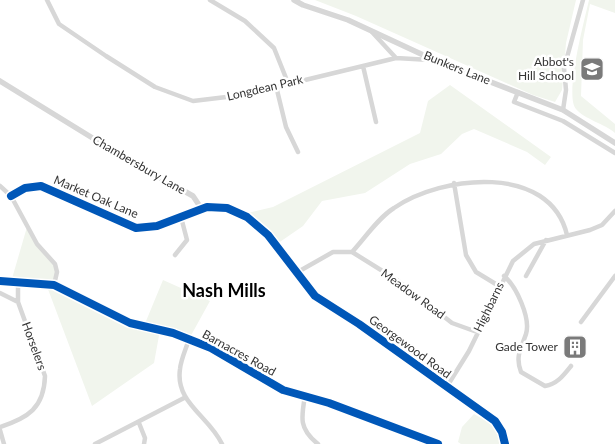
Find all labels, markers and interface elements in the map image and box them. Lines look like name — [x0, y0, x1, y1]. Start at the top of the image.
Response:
street label: Bunkers Lane — [422, 47, 493, 88]
place label: Abbot's Hill School — [518, 54, 574, 83]
school or university icon: Abbot's Hill School — [579, 56, 605, 82]
street label: Longdean Park — [225, 71, 305, 104]
street label: Chambersbury Lane — [90, 132, 188, 197]
street label: Market Oak Lane — [52, 172, 141, 221]
street label: Meadow Road — [378, 265, 448, 322]
district label: Nash Mills — [182, 279, 266, 301]
street label: Highbarns — [470, 279, 507, 334]
street label: Georgewood Road — [366, 312, 454, 381]
street label: Horselers — [19, 320, 50, 372]
street label: Barnacres Road — [200, 326, 279, 379]
building icon: Gade Tower — [562, 334, 588, 360]
place label: Gade Tower — [495, 339, 559, 354]

